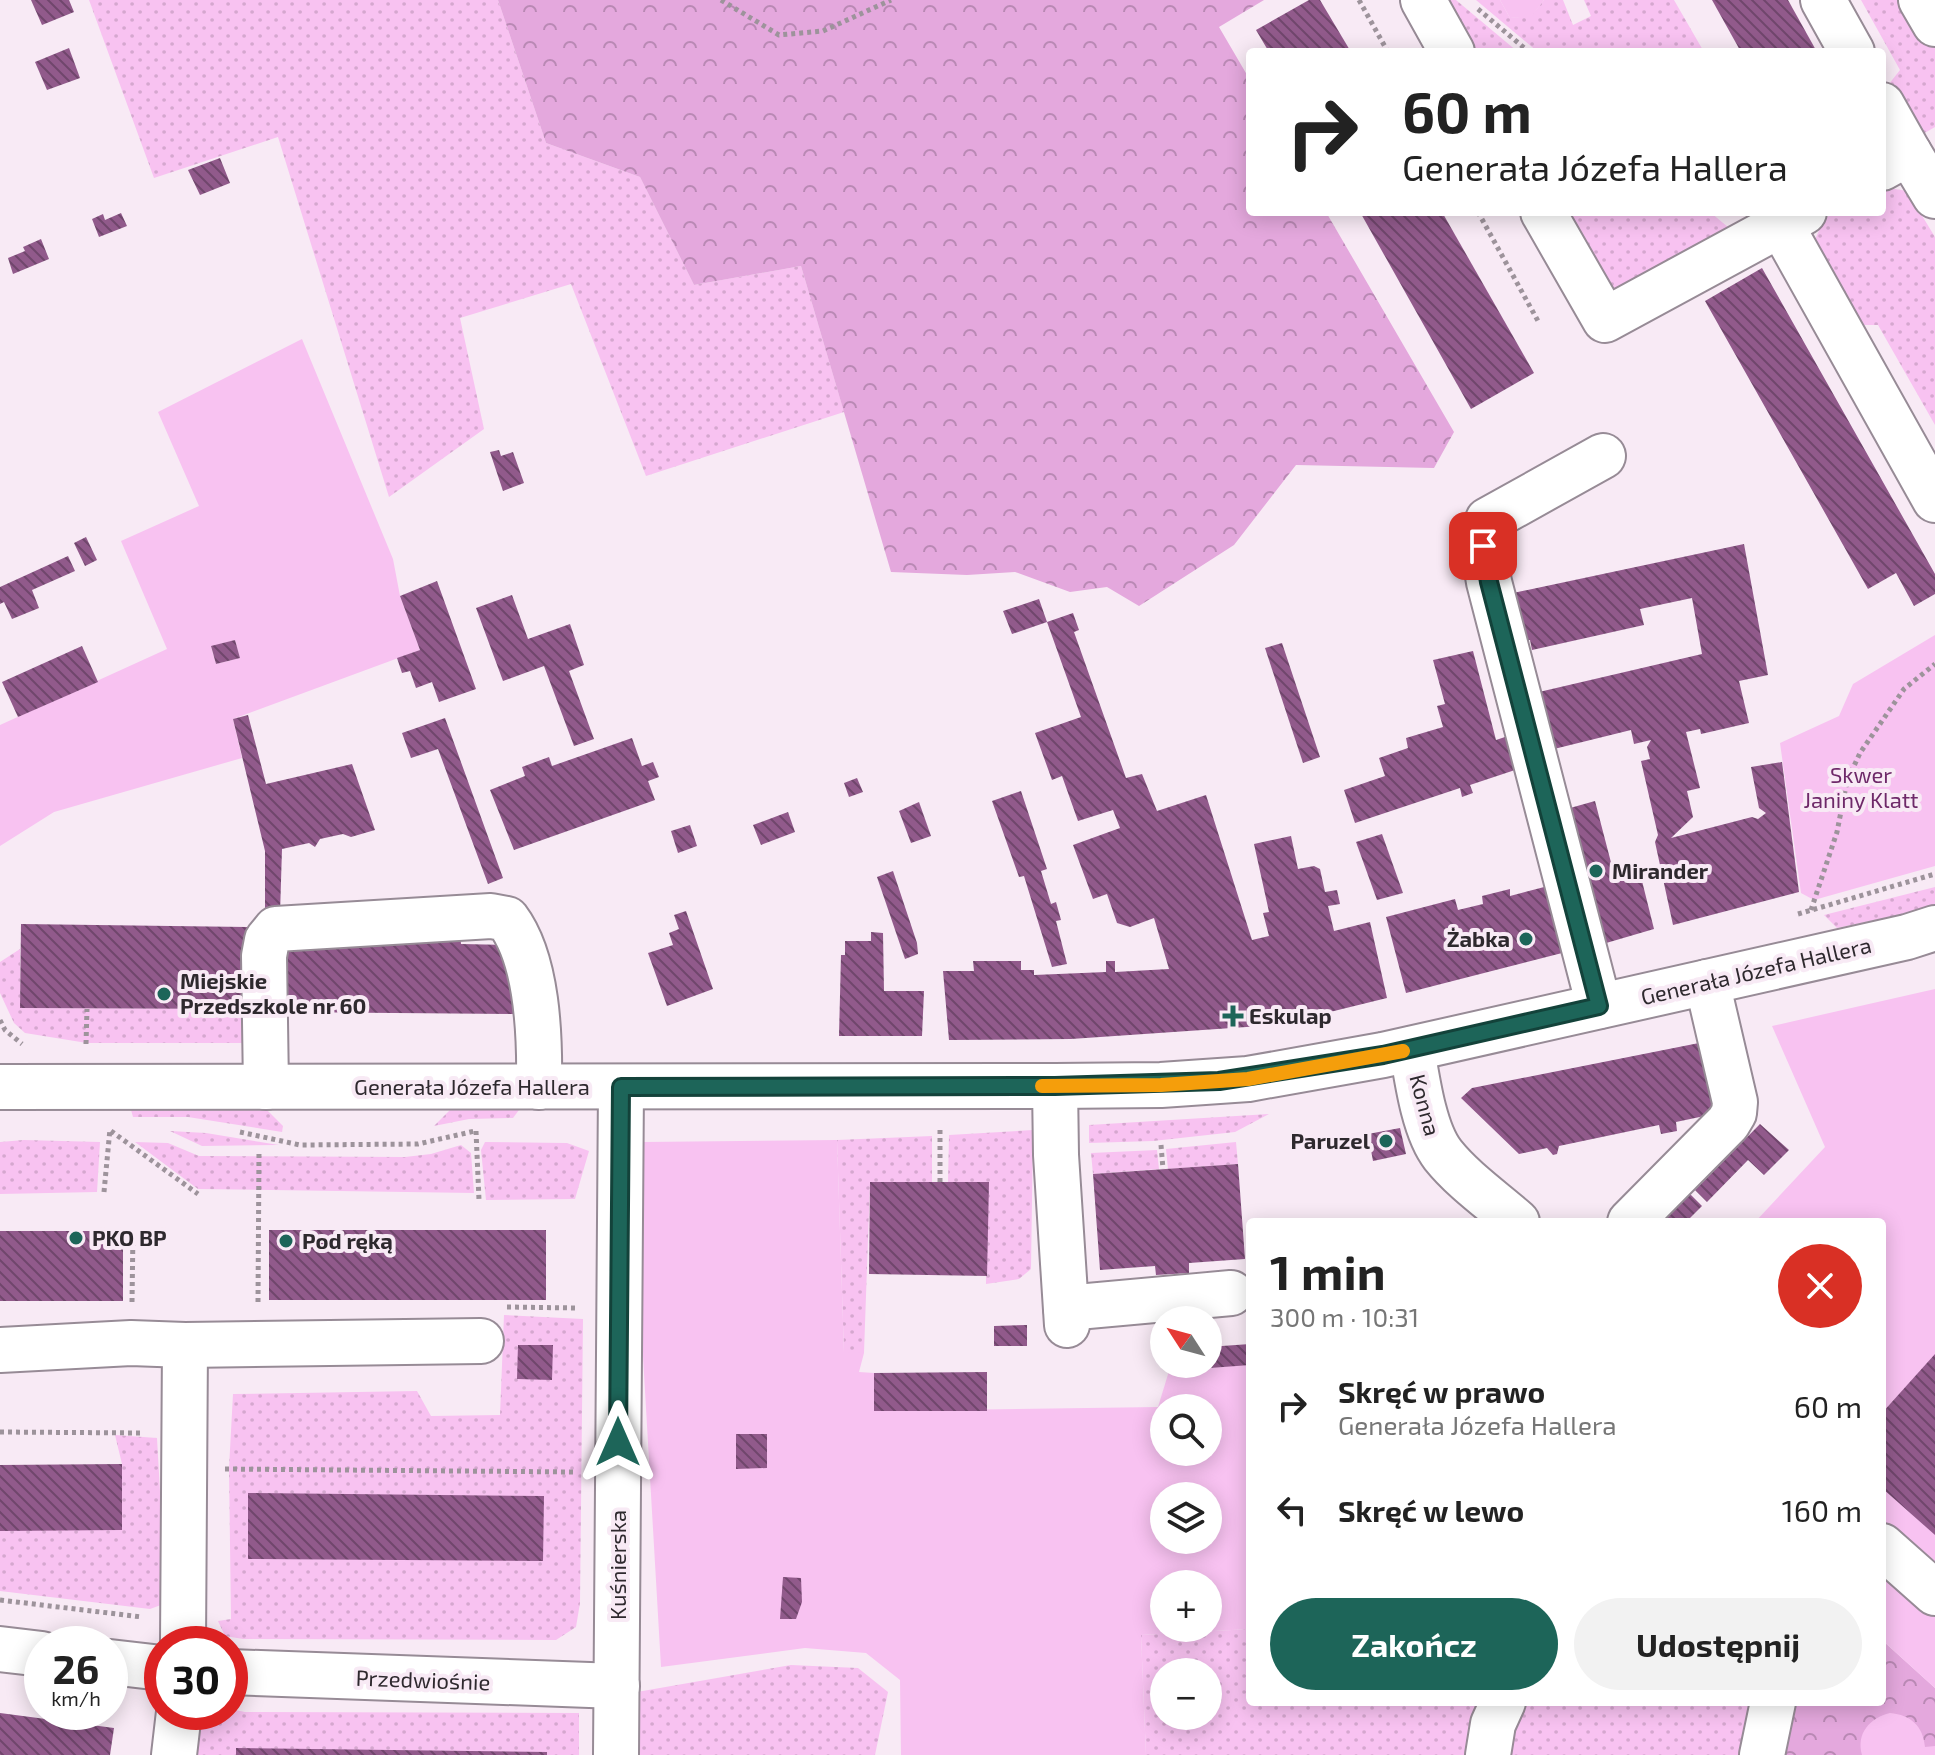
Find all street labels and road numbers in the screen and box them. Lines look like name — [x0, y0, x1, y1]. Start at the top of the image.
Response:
street label: Generała Józefa Hallera — [1638, 931, 1874, 1009]
street label: Konna — [1405, 1071, 1447, 1138]
street label: Generała Józefa Hallera — [354, 1073, 590, 1099]
street label: Kuśnierska — [604, 1510, 630, 1620]
street label: Przedwiośnie — [355, 1664, 491, 1694]

